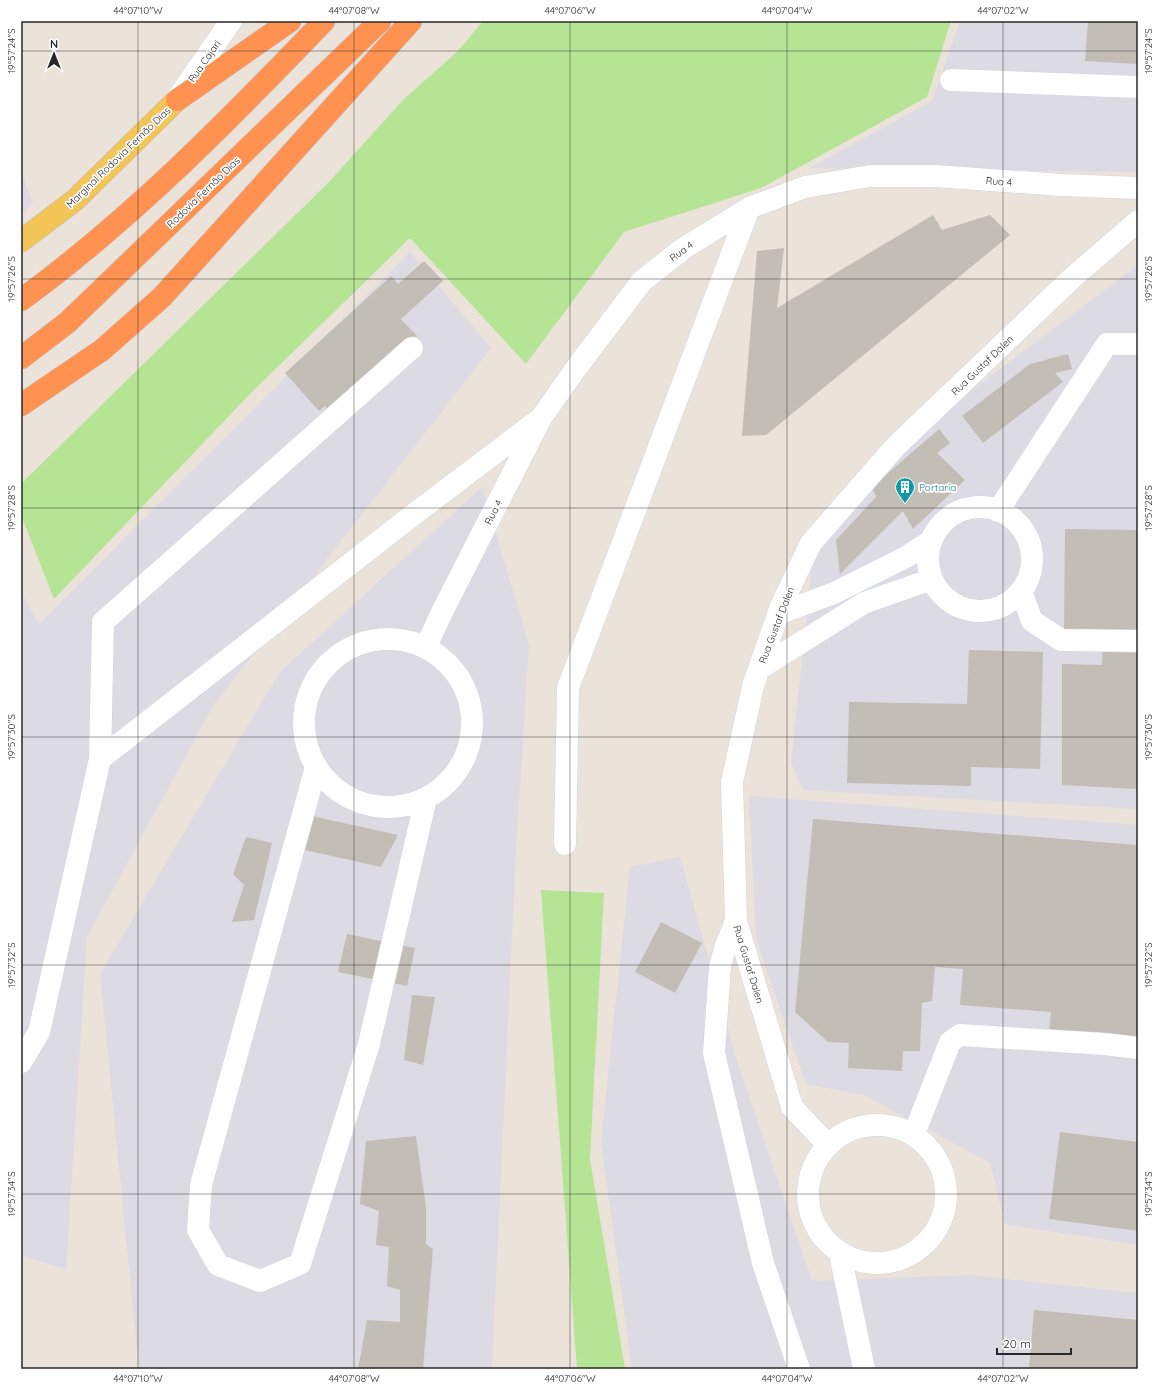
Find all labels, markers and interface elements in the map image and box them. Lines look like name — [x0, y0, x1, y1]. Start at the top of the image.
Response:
text: 44°07'10"W — [113, 4, 163, 17]
text: 44°07'08"W — [328, 4, 380, 17]
text: 44°07'06"W — [544, 4, 596, 17]
text: 44°07'04"W — [761, 4, 813, 17]
text: 44°07'02"W — [977, 4, 1029, 17]
text: 19°57'24"S — [5, 28, 18, 74]
text: 19°57'24"S — [1142, 28, 1155, 74]
north arrow — [34, 34, 74, 74]
text: N — [50, 37, 58, 51]
street label: Rua Cajari — [185, 38, 224, 85]
street label: Marginal Rodovia Fernão Dias — [63, 104, 173, 211]
street label: Rodovia Fernão Dias — [164, 154, 243, 231]
street label: Rua 4 — [985, 174, 1013, 189]
street label: Rua 4 — [667, 238, 696, 264]
text: 19°57'26"S — [5, 256, 18, 302]
text: 19°57'26"S — [1142, 256, 1155, 302]
street label: Rua Gustaf Dalen — [949, 333, 1016, 398]
building icon: Portaria — [894, 476, 916, 504]
place label: Portaria — [919, 481, 956, 494]
text: 19°57'28"S — [5, 485, 18, 531]
text: 19°57'28"S — [1142, 485, 1155, 531]
street label: Rua 4 — [482, 498, 505, 527]
street label: Rua Gustaf Dalen — [756, 585, 797, 665]
text: 19°57'30"S — [5, 714, 18, 760]
text: 19°57'30"S — [1142, 714, 1155, 760]
street label: Rua Gustaf Dalen — [730, 923, 767, 1005]
text: 19°57'32"S — [5, 942, 18, 988]
text: 19°57'32"S — [1142, 942, 1155, 988]
text: 19°57'34"S — [5, 1171, 18, 1217]
text: 19°57'34"S — [1142, 1171, 1155, 1217]
scale bar — [997, 1330, 1071, 1356]
text: 20 m — [1003, 1336, 1031, 1351]
text: 44°07'10"W — [113, 1372, 163, 1385]
text: 44°07'08"W — [328, 1372, 380, 1385]
text: 44°07'06"W — [544, 1372, 596, 1385]
text: 44°07'04"W — [761, 1372, 813, 1385]
text: 44°07'02"W — [977, 1372, 1029, 1385]

